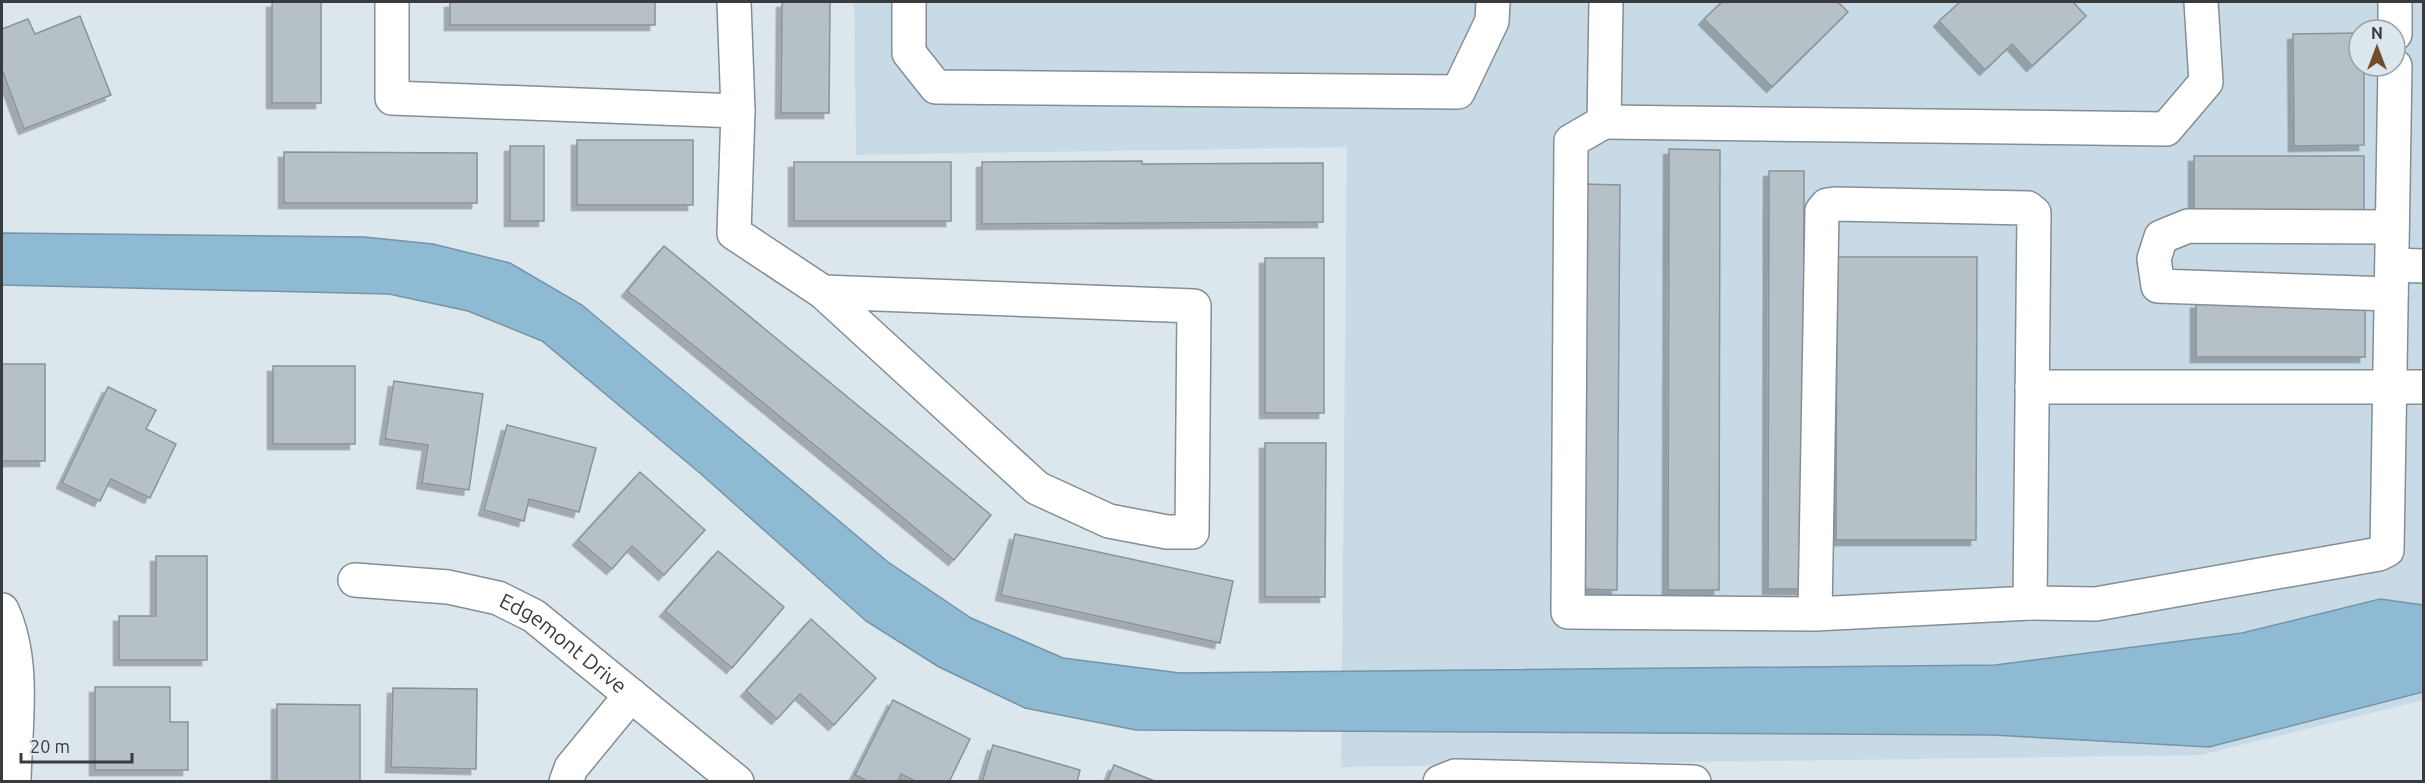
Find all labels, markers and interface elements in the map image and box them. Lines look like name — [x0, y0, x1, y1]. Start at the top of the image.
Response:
north arrow — [2347, 18, 2407, 78]
text: N — [2371, 24, 2383, 42]
street label: Edgemont Drive — [496, 588, 632, 698]
scale bar — [21, 726, 132, 764]
text: 20 m — [30, 736, 70, 756]

